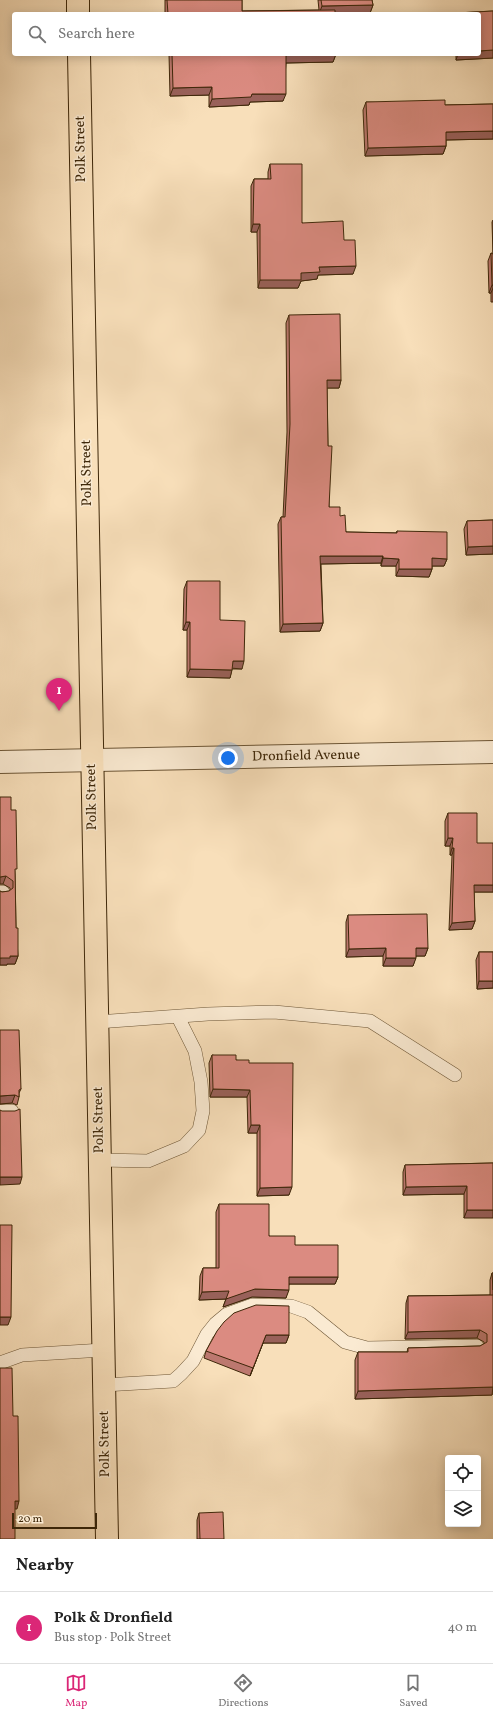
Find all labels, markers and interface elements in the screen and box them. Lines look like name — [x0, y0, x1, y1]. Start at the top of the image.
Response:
search box — [12, 12, 481, 56]
icon: search — [26, 23, 48, 45]
text: Search here — [58, 24, 135, 45]
street label: Polk Street — [71, 116, 91, 182]
street label: Polk Street — [77, 440, 97, 506]
pin: 1 — [46, 678, 72, 711]
street label: Dronfield Avenue — [252, 746, 361, 766]
your location — [218, 748, 238, 768]
street label: Polk Street — [82, 764, 102, 830]
street label: Polk Street — [89, 1087, 109, 1153]
street label: Polk Street — [95, 1411, 115, 1477]
map controls — [445, 1455, 481, 1527]
button: locate — [445, 1455, 481, 1491]
button: layers — [445, 1491, 481, 1527]
scale bar — [12, 1511, 97, 1530]
text: 20 m — [18, 1512, 42, 1527]
text: Nearby — [16, 1554, 74, 1577]
text: Polk & Dronfield — [54, 1608, 173, 1629]
text: 1 — [26, 1619, 32, 1637]
text: 40 m — [448, 1619, 477, 1637]
text: Bus stop · Polk Street — [54, 1629, 171, 1647]
tab: Map — [65, 1672, 87, 1711]
tab: Directions — [218, 1672, 269, 1711]
tab: Saved — [399, 1672, 428, 1711]

